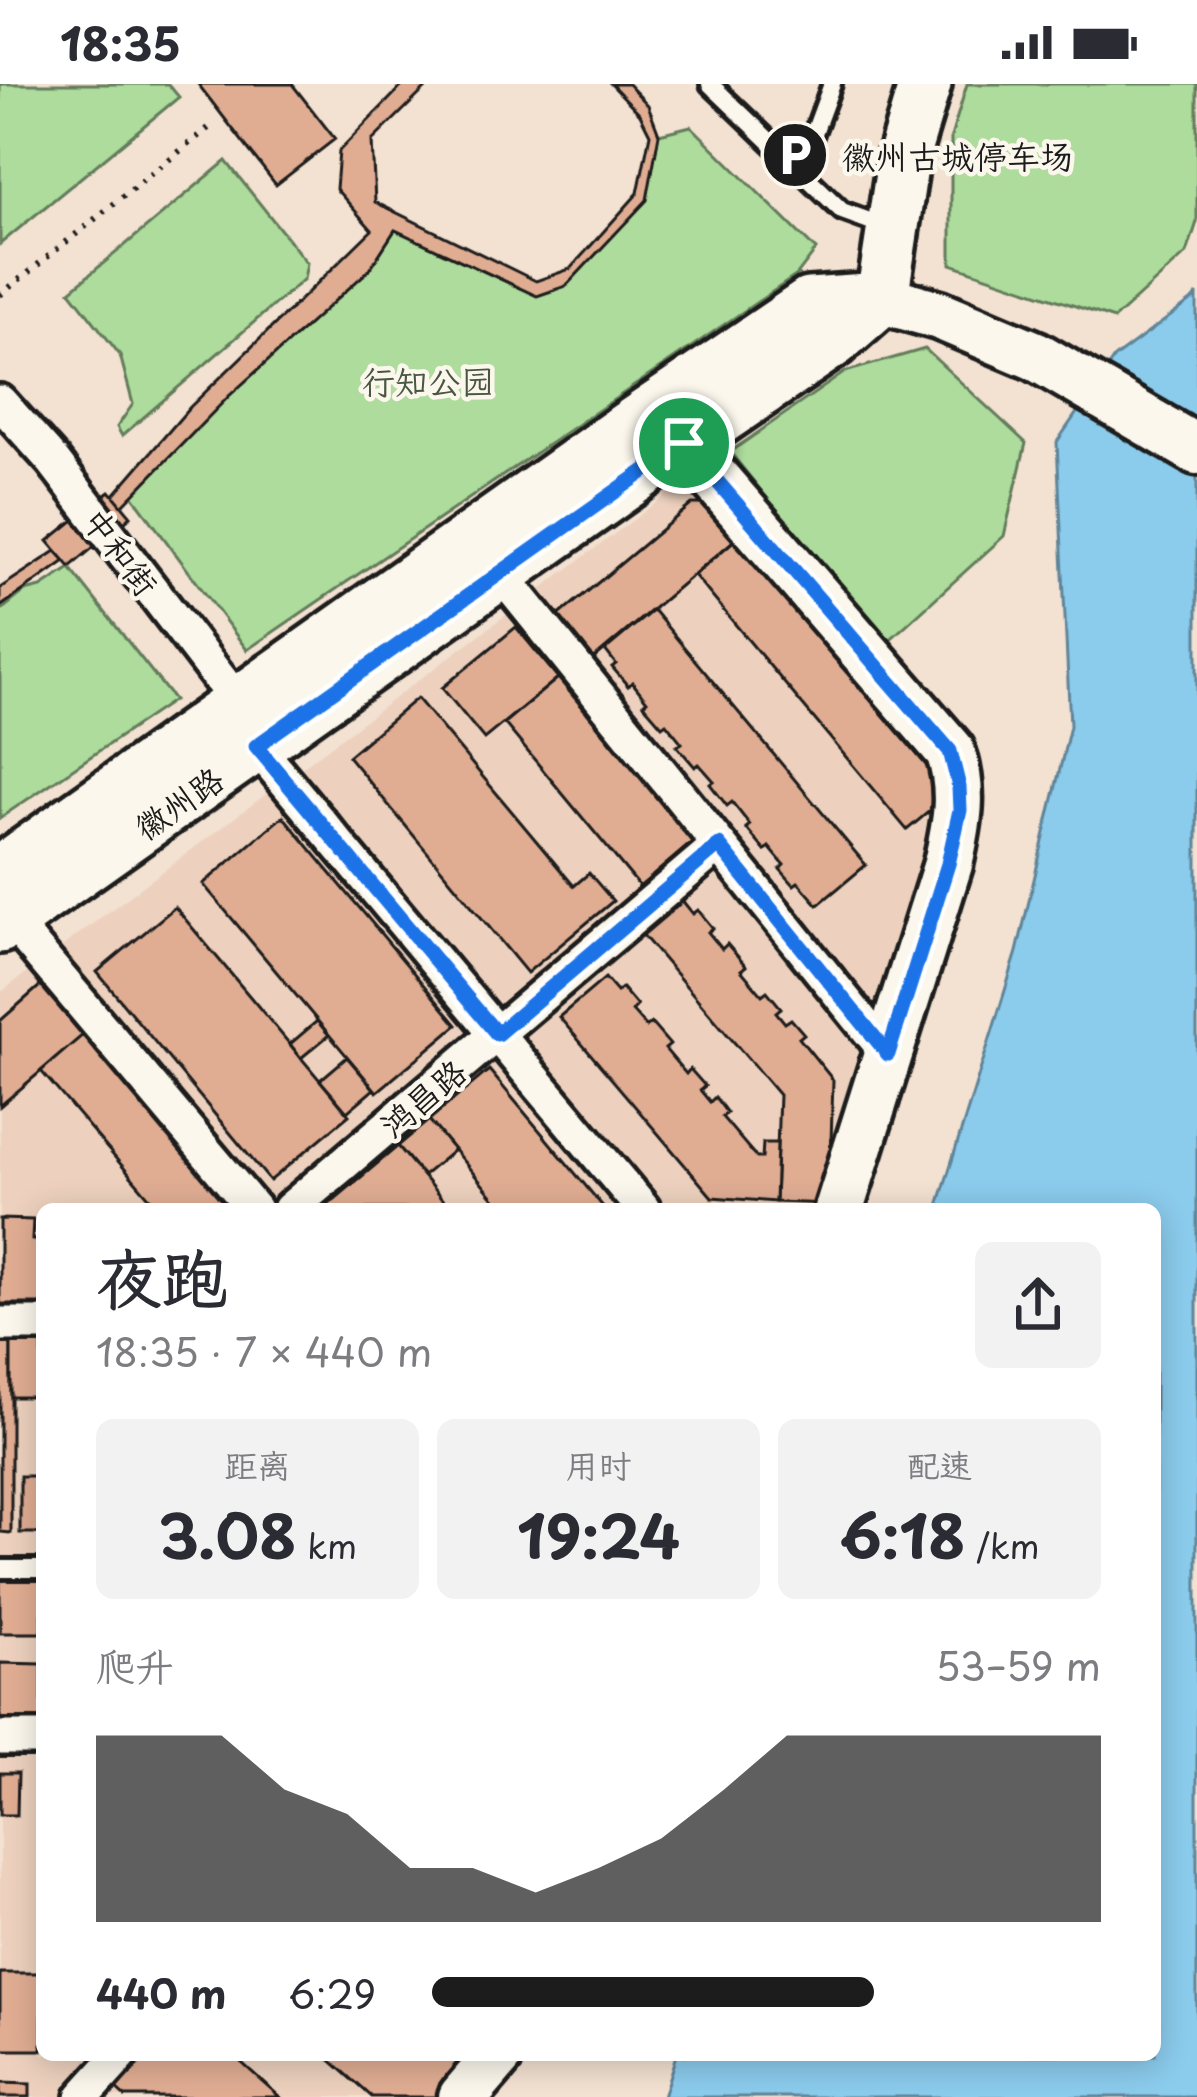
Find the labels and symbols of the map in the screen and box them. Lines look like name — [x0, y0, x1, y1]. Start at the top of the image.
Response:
parking icon: 徽州古城停车场 — [760, 120, 830, 190]
place label: 徽州古城停车场 — [842, 130, 1073, 180]
park label: 行知公园 — [362, 355, 494, 405]
pin — [633, 392, 735, 494]
street label: 中和街 — [72, 496, 172, 606]
street label: 徽州路 — [123, 753, 233, 851]
street label: 鸿昌路 — [368, 1046, 476, 1148]

